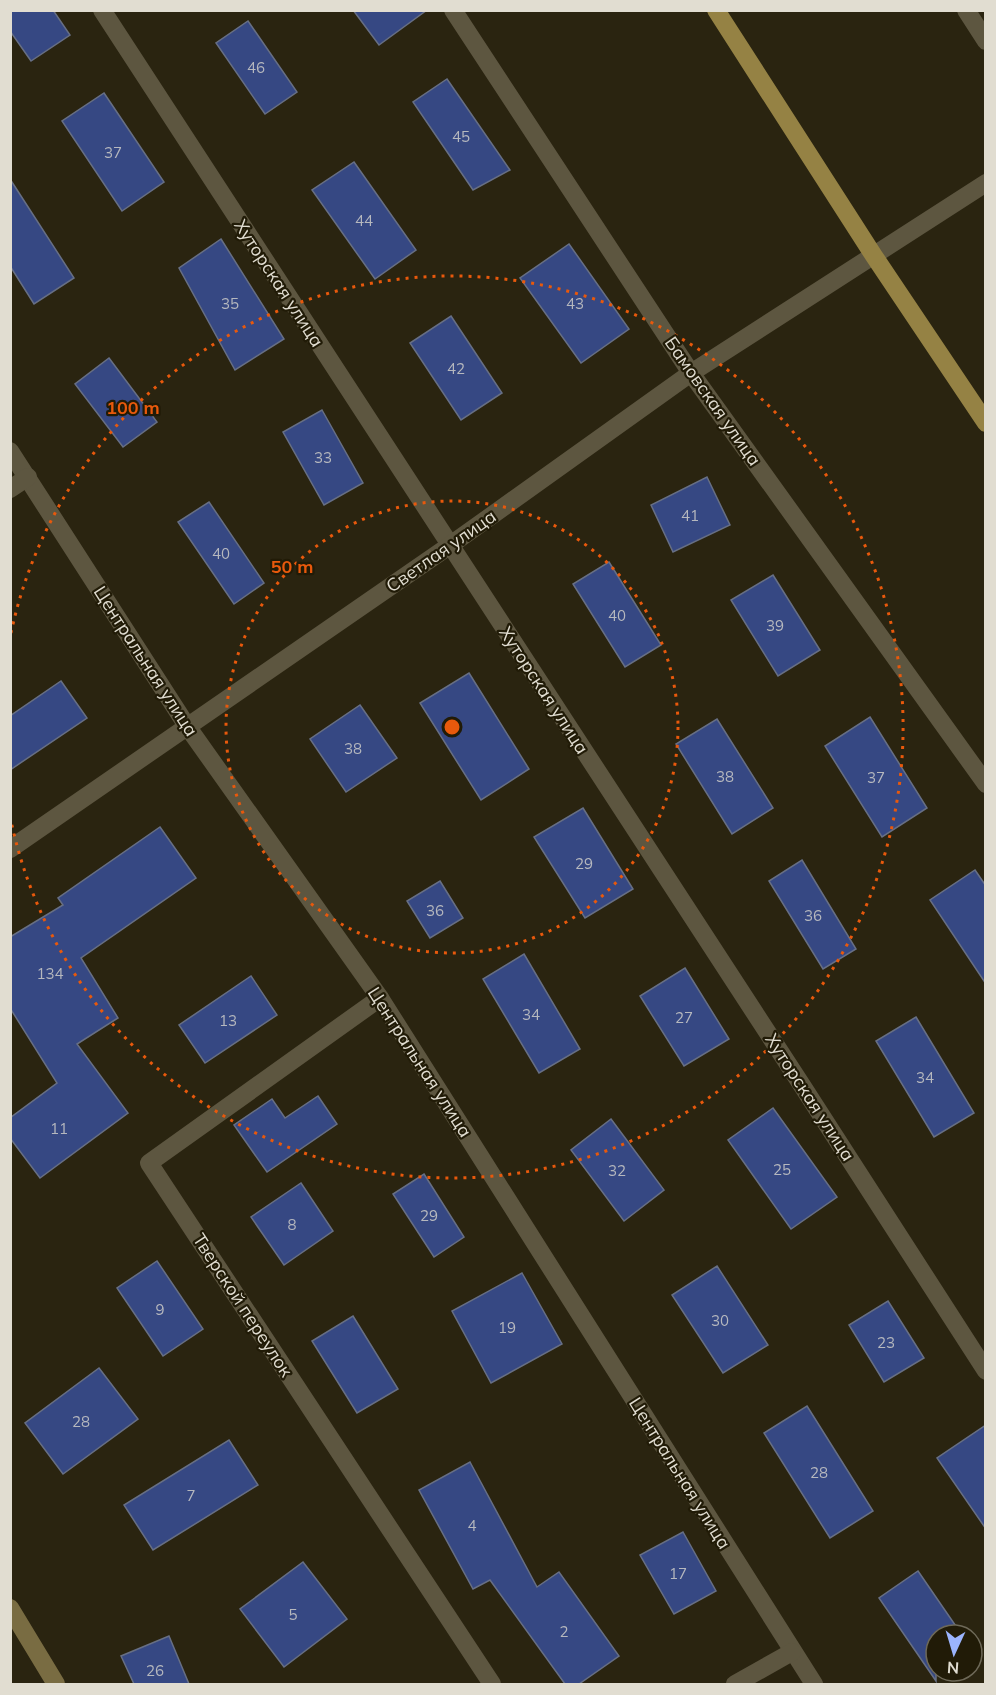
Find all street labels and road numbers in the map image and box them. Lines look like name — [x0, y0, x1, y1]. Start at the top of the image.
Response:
street label: Хуторская улица — [229, 215, 329, 351]
street label: Бамовская улица — [660, 332, 766, 470]
street label: Светлая улица — [382, 505, 500, 597]
street label: Центральная улица — [89, 582, 203, 740]
street label: Хуторская улица — [494, 622, 594, 758]
street label: Центральная улица — [363, 983, 477, 1141]
street label: Хуторская улица — [760, 1029, 860, 1165]
street label: Тверской переулок — [188, 1229, 298, 1381]
street label: Центральная улица — [624, 1393, 736, 1553]

